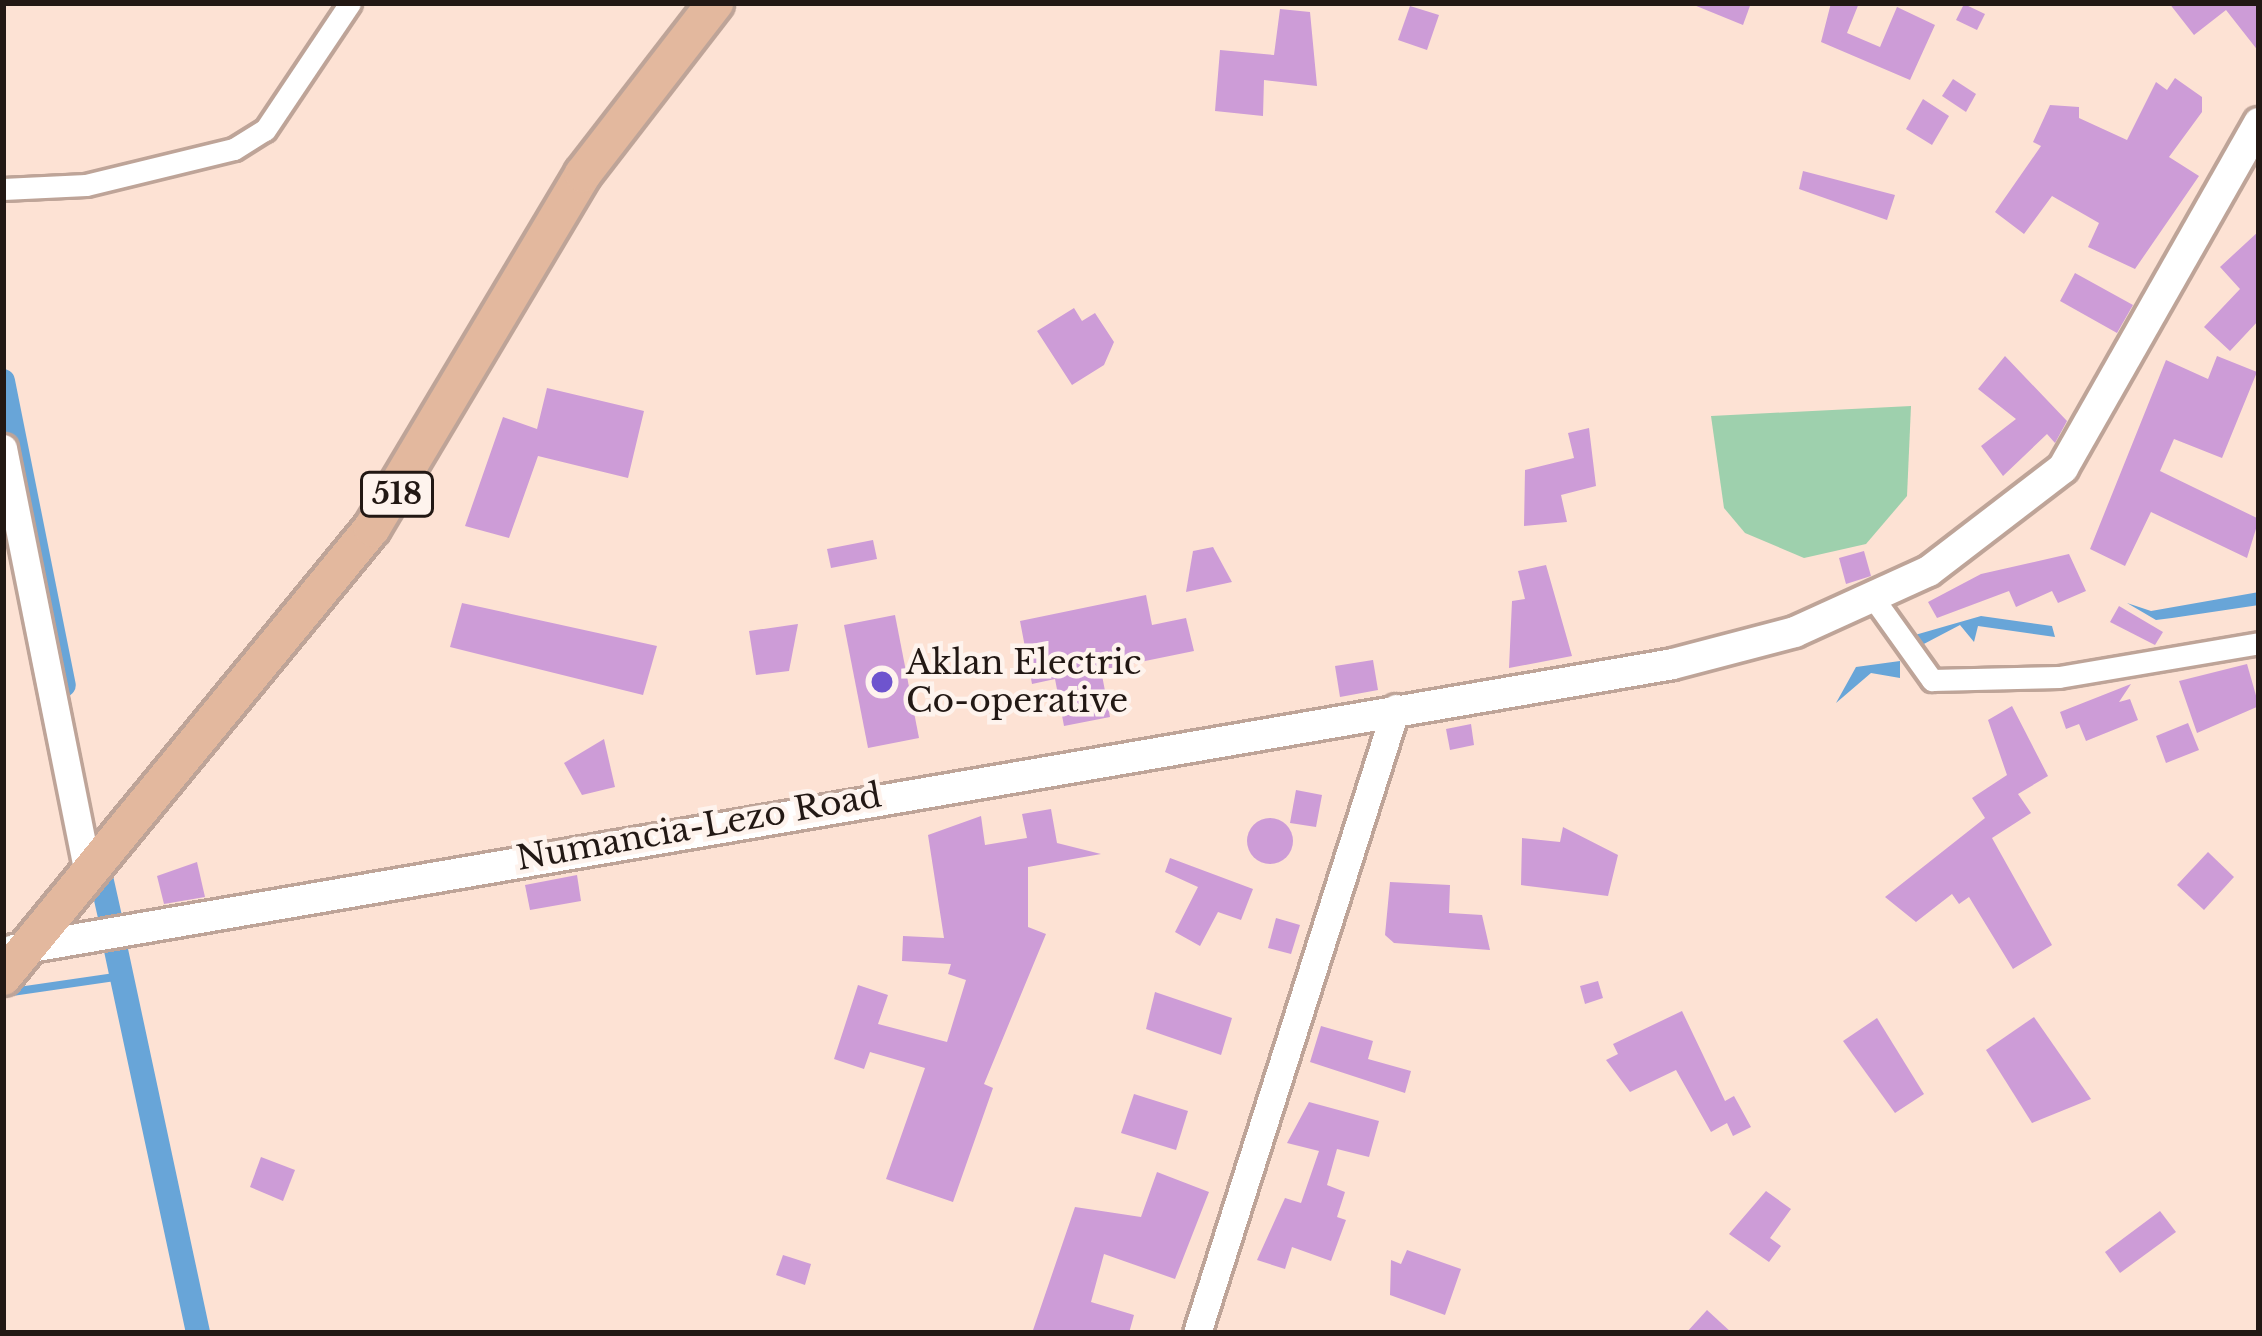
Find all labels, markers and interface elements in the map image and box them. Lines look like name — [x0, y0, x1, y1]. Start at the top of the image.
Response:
road number: 518 — [358, 470, 436, 518]
place label: Aklan Electric Co-operative — [906, 643, 1141, 721]
marker: Aklan Electric Co-operative — [869, 669, 895, 695]
street label: Numancia-Lezo Road — [513, 775, 885, 879]

